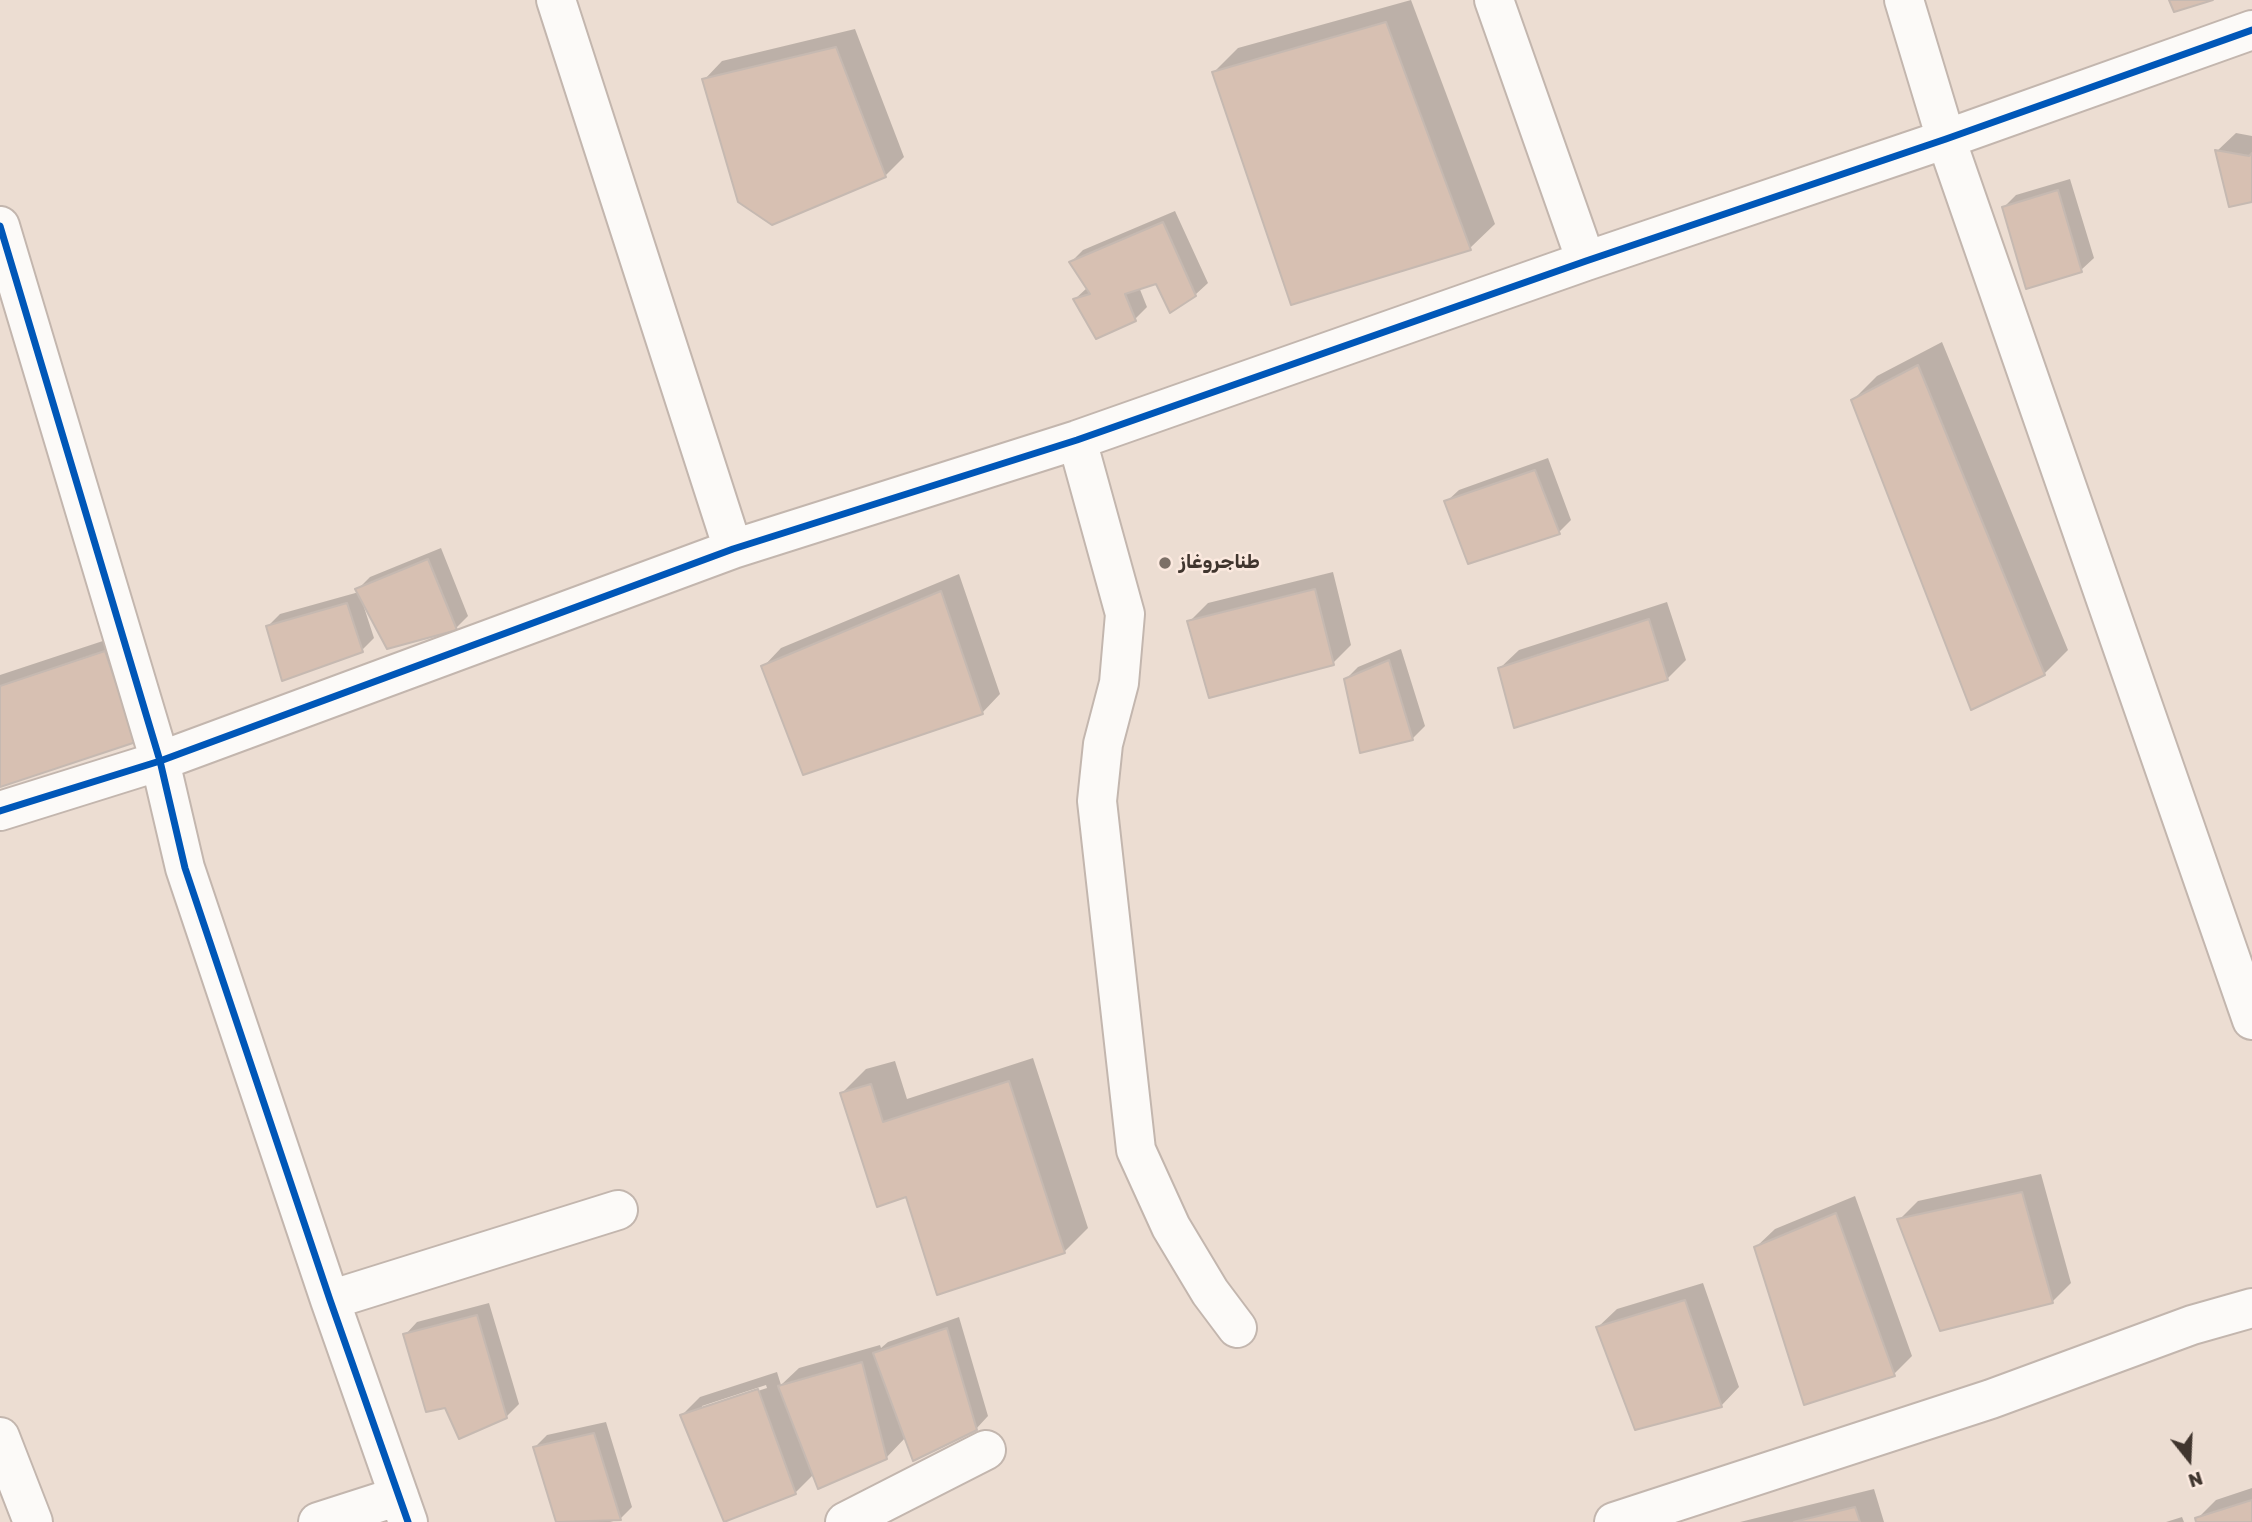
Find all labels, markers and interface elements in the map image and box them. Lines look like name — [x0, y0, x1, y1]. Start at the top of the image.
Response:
place label: طناجروغاز — [1179, 552, 1260, 574]
marker: طناجروغاز — [1157, 555, 1173, 571]
north arrow — [2154, 1424, 2224, 1494]
text: N — [2186, 1466, 2206, 1492]

